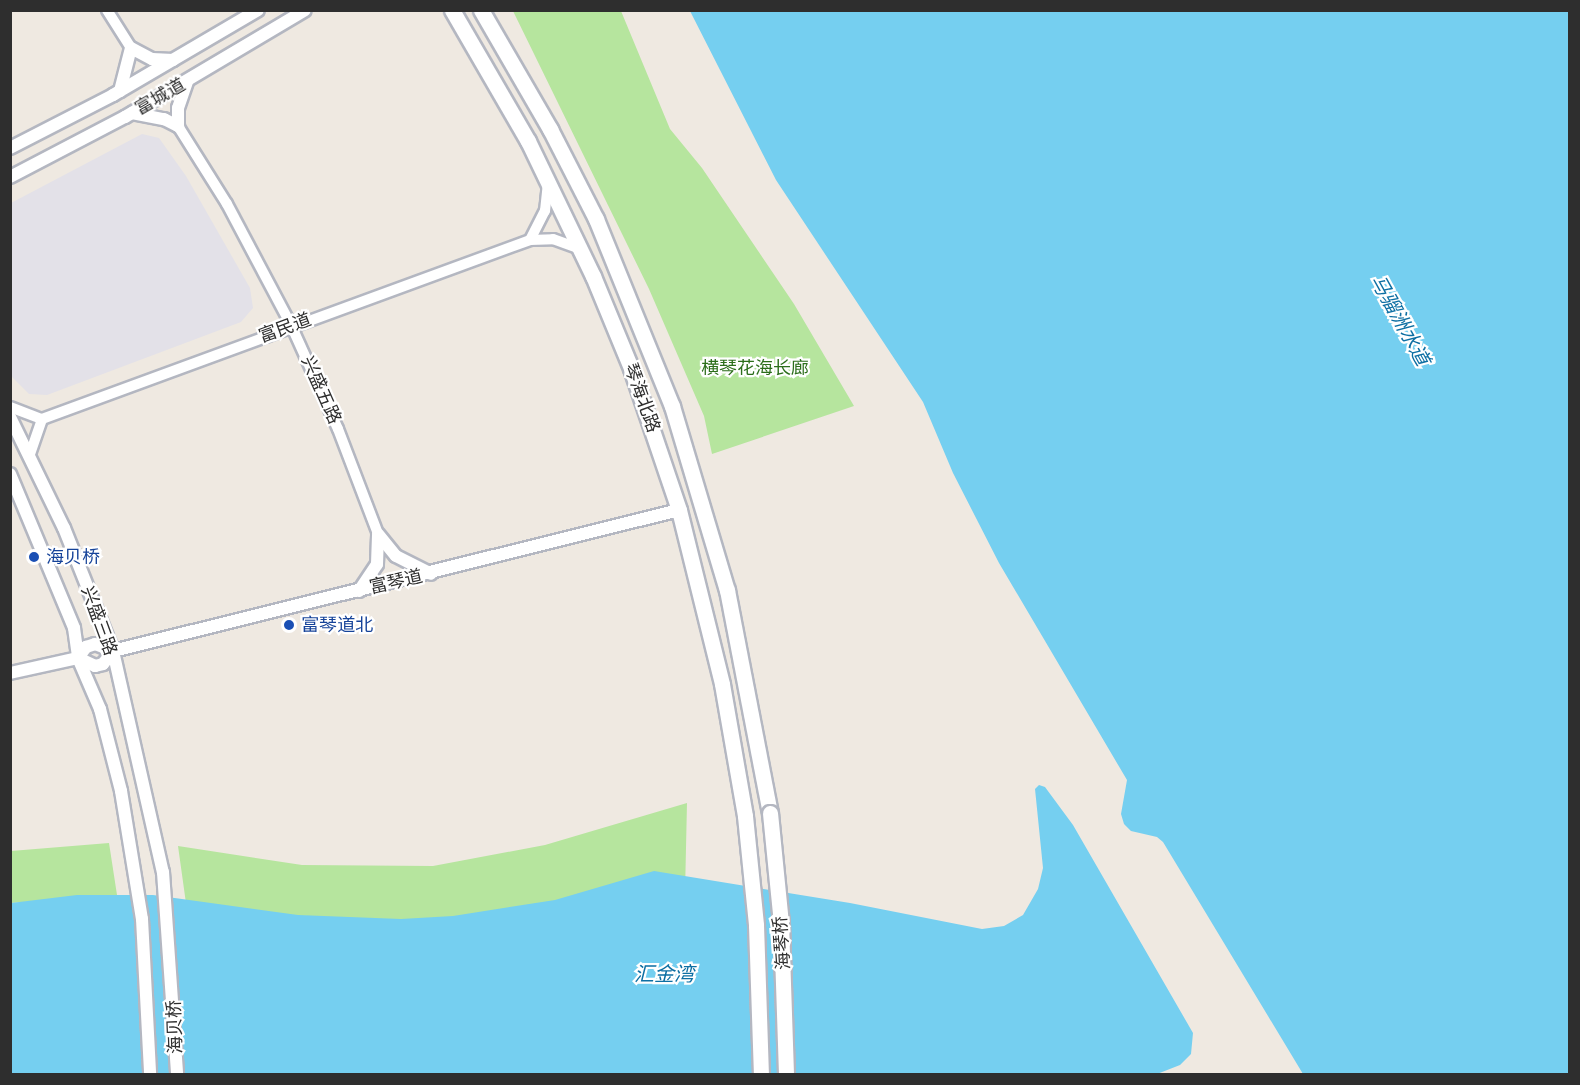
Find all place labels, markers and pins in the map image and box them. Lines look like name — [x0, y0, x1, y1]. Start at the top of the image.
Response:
place label: 海贝桥 — [46, 546, 100, 568]
marker: 海贝桥 — [27, 550, 41, 564]
place label: 富琴道北 — [301, 614, 373, 636]
marker: 富琴道北 — [282, 618, 296, 632]

